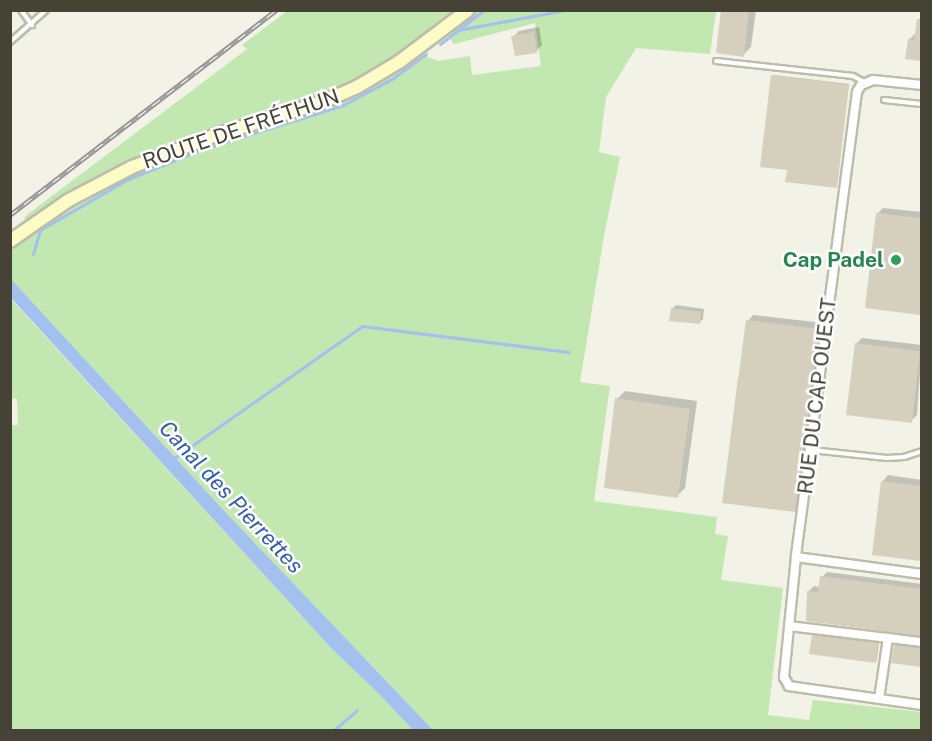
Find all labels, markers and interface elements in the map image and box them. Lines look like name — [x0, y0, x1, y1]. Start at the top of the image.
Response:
street label: ROUTE DE FRÉTHUN — [139, 84, 343, 174]
place label: Cap Padel — [783, 247, 884, 273]
marker: Cap Padel — [889, 253, 903, 267]
street label: RUE DU CAP OUEST — [792, 296, 842, 496]
water label: Canal des Pierrettes — [153, 415, 309, 579]

